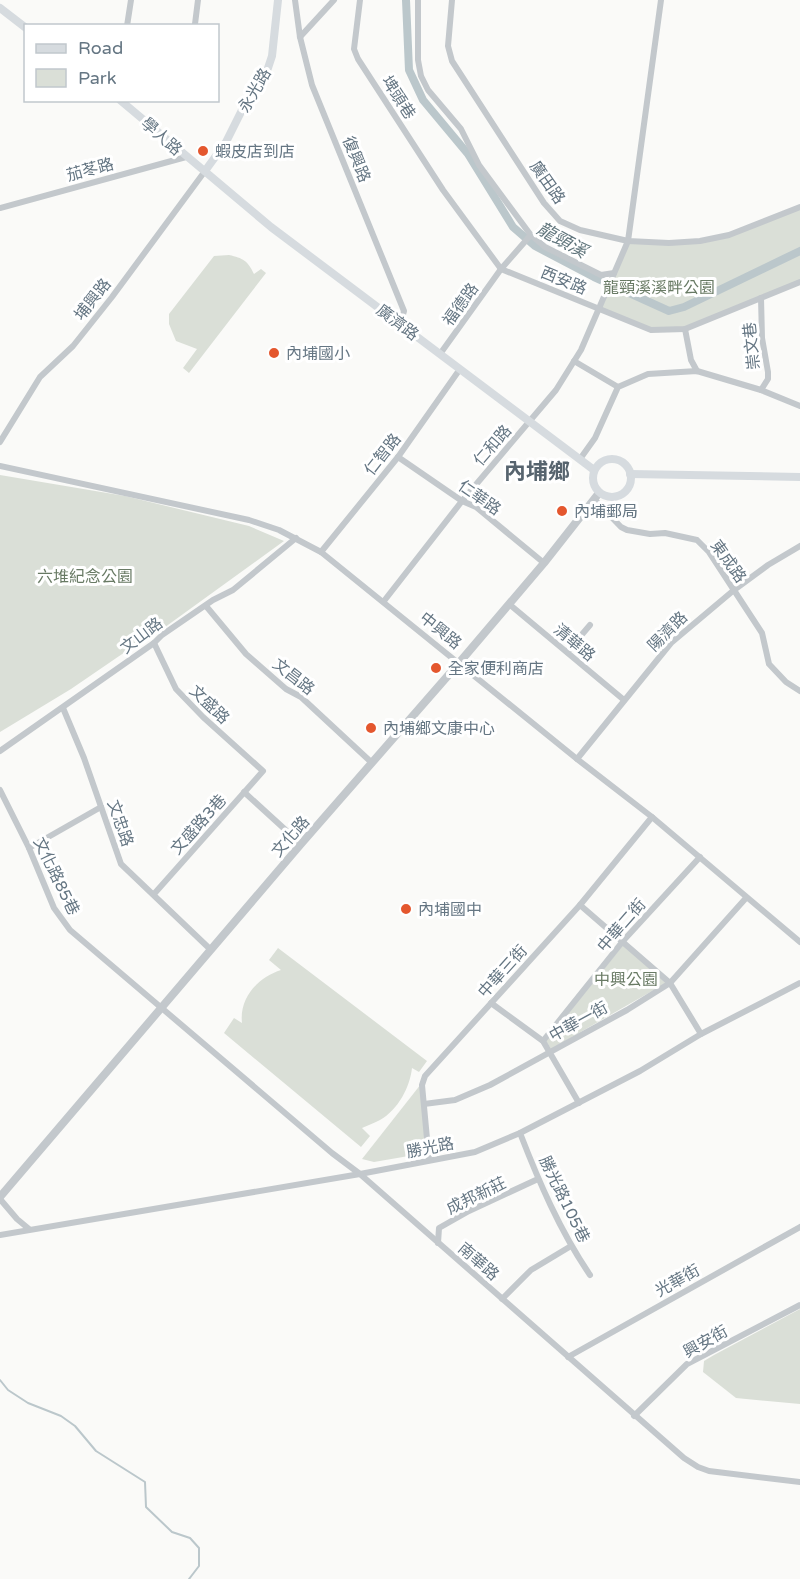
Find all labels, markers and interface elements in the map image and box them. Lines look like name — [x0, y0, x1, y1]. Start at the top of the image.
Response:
legend — [24, 24, 219, 102]
text: Road — [78, 37, 123, 59]
street label: 永光路 — [234, 65, 276, 116]
text: Park — [78, 67, 117, 89]
street label: 埤頭巷 — [377, 72, 420, 123]
street label: 學人路 — [137, 113, 186, 160]
street label: 復興路 — [338, 133, 374, 185]
place label: 蝦皮店到店 — [215, 142, 295, 162]
marker: 蝦皮店到店 — [196, 144, 210, 158]
street label: 茄苳路 — [64, 154, 116, 186]
street label: 廣田路 — [525, 157, 569, 208]
water label: 龍頸溪 — [533, 217, 594, 264]
street label: 西安路 — [538, 263, 590, 299]
street label: 埔興路 — [70, 275, 115, 325]
park label: 龍頸溪溪畔公園 — [603, 278, 715, 298]
street label: 福德路 — [439, 279, 483, 330]
street label: 廣濟路 — [372, 300, 423, 345]
street label: 崇文巷 — [740, 321, 764, 371]
place label: 內埔國小 — [286, 344, 350, 364]
marker: 內埔國小 — [267, 346, 281, 360]
street label: 仁和路 — [469, 421, 516, 470]
street label: 仁智路 — [360, 430, 405, 480]
district label: 內埔鄉 — [504, 459, 570, 485]
street label: 仁華路 — [454, 476, 505, 520]
place label: 內埔郵局 — [574, 502, 638, 522]
marker: 內埔郵局 — [555, 504, 569, 518]
street label: 東成路 — [706, 536, 750, 587]
park label: 六堆紀念公園 — [37, 567, 133, 587]
street label: 中興路 — [415, 608, 465, 654]
street label: 陽濟路 — [644, 608, 692, 656]
street label: 文山路 — [116, 613, 167, 658]
street label: 清華路 — [550, 620, 599, 666]
street label: 文昌路 — [268, 654, 318, 699]
place label: 全家便利商店 — [448, 659, 544, 679]
marker: 全家便利商店 — [429, 661, 443, 675]
street label: 文盛路 — [185, 681, 234, 729]
place label: 內埔鄉文康中心 — [383, 719, 495, 739]
marker: 內埔鄉文康中心 — [364, 721, 378, 735]
street label: 文盛路3巷 — [167, 790, 231, 859]
street label: 文忠路 — [103, 797, 137, 849]
street label: 文化路 — [267, 812, 314, 861]
street label: 文化路85巷 — [29, 834, 84, 919]
street label: 中華二街 — [593, 895, 650, 956]
place label: 內埔國中 — [418, 900, 482, 920]
marker: 內埔國中 — [399, 902, 413, 916]
street label: 中華三街 — [474, 941, 532, 1002]
park label: 中興公園 — [594, 970, 658, 990]
street label: 中華一街 — [546, 998, 611, 1046]
street label: 勝光路 — [405, 1134, 456, 1162]
street label: 勝光路105巷 — [534, 1153, 594, 1246]
street label: 成邦新莊 — [443, 1173, 510, 1219]
street label: 南華路 — [454, 1238, 503, 1285]
street label: 光華街 — [652, 1260, 703, 1301]
street label: 興安街 — [680, 1321, 731, 1362]

